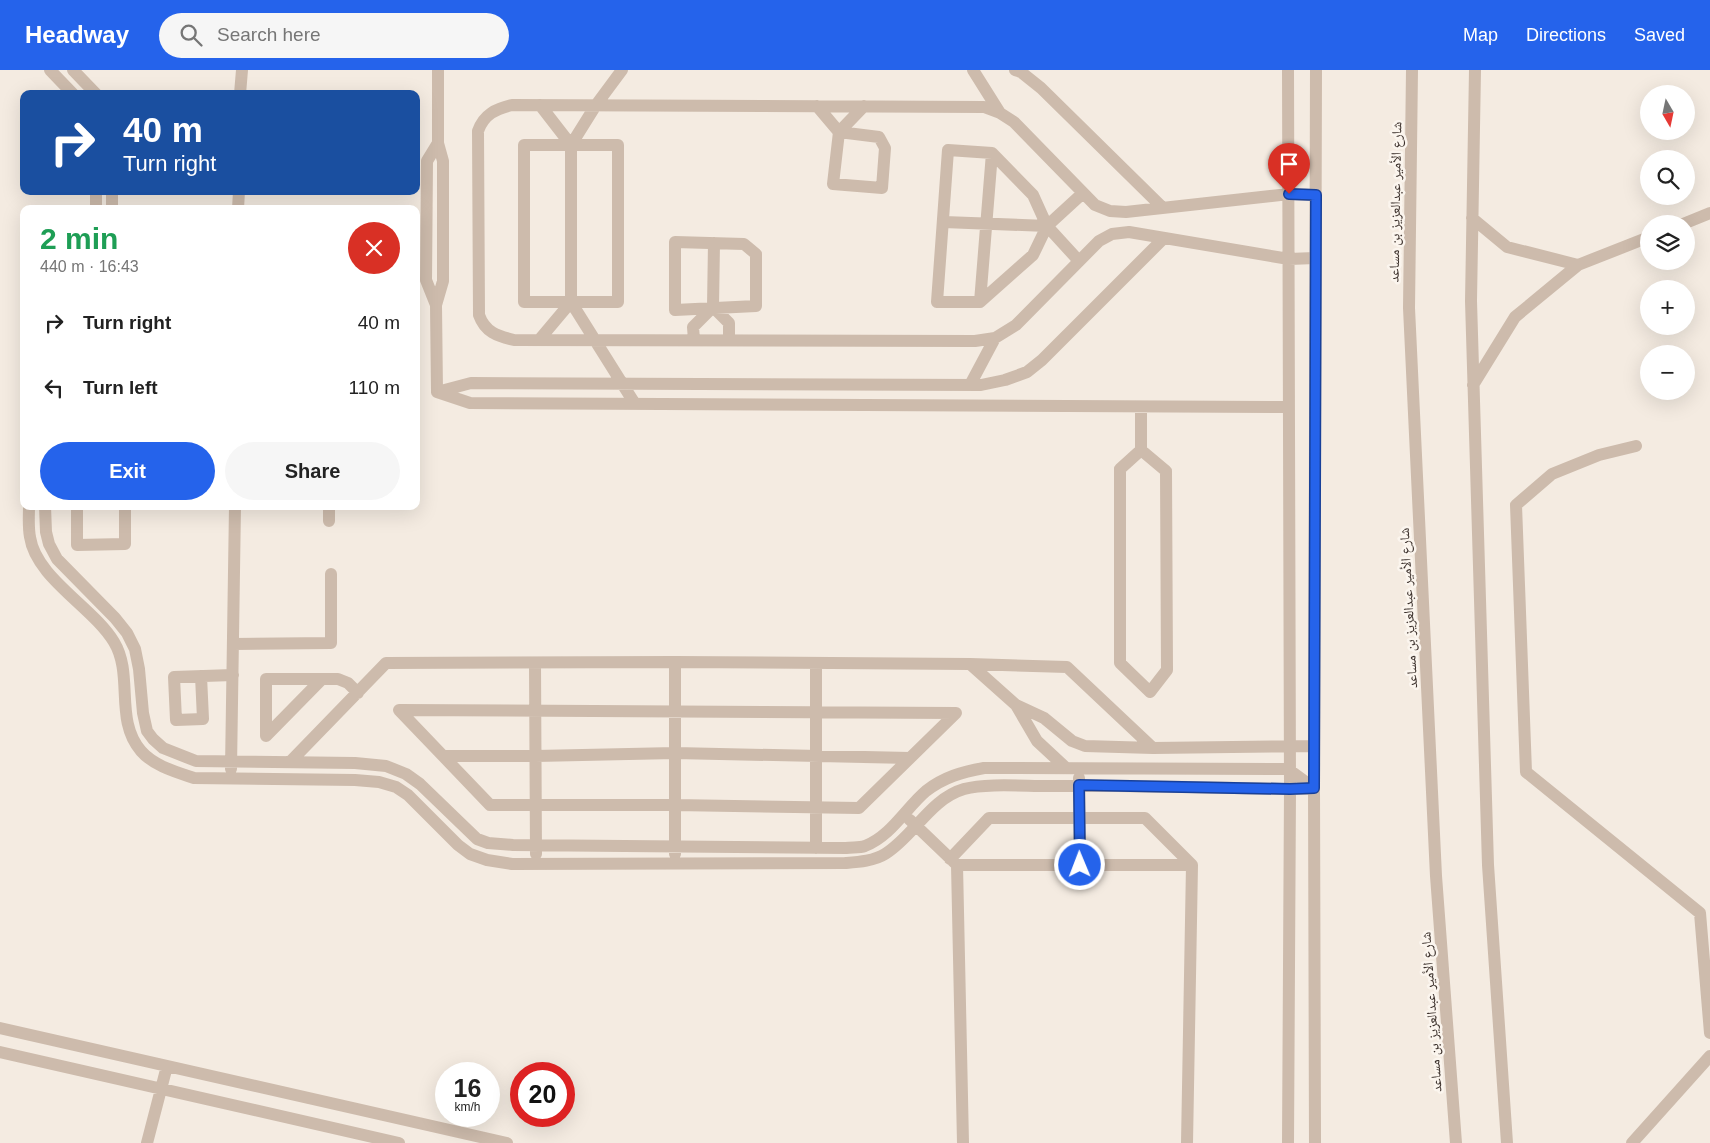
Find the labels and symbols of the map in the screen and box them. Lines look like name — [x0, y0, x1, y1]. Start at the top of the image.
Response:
north arrow — [1640, 85, 1695, 140]
street label: شارع الأمير عبدالعزيز بن مساعد — [1386, 121, 1406, 283]
pin — [1268, 143, 1310, 194]
street label: شارع الأمير عبدالعزيز بن مساعد — [1396, 527, 1422, 689]
position arrow — [1053, 838, 1105, 890]
street label: شارع الأمير عبدالعزيز بن مساعد — [1417, 931, 1447, 1093]
speed limit sign: 20 — [510, 1062, 575, 1127]

